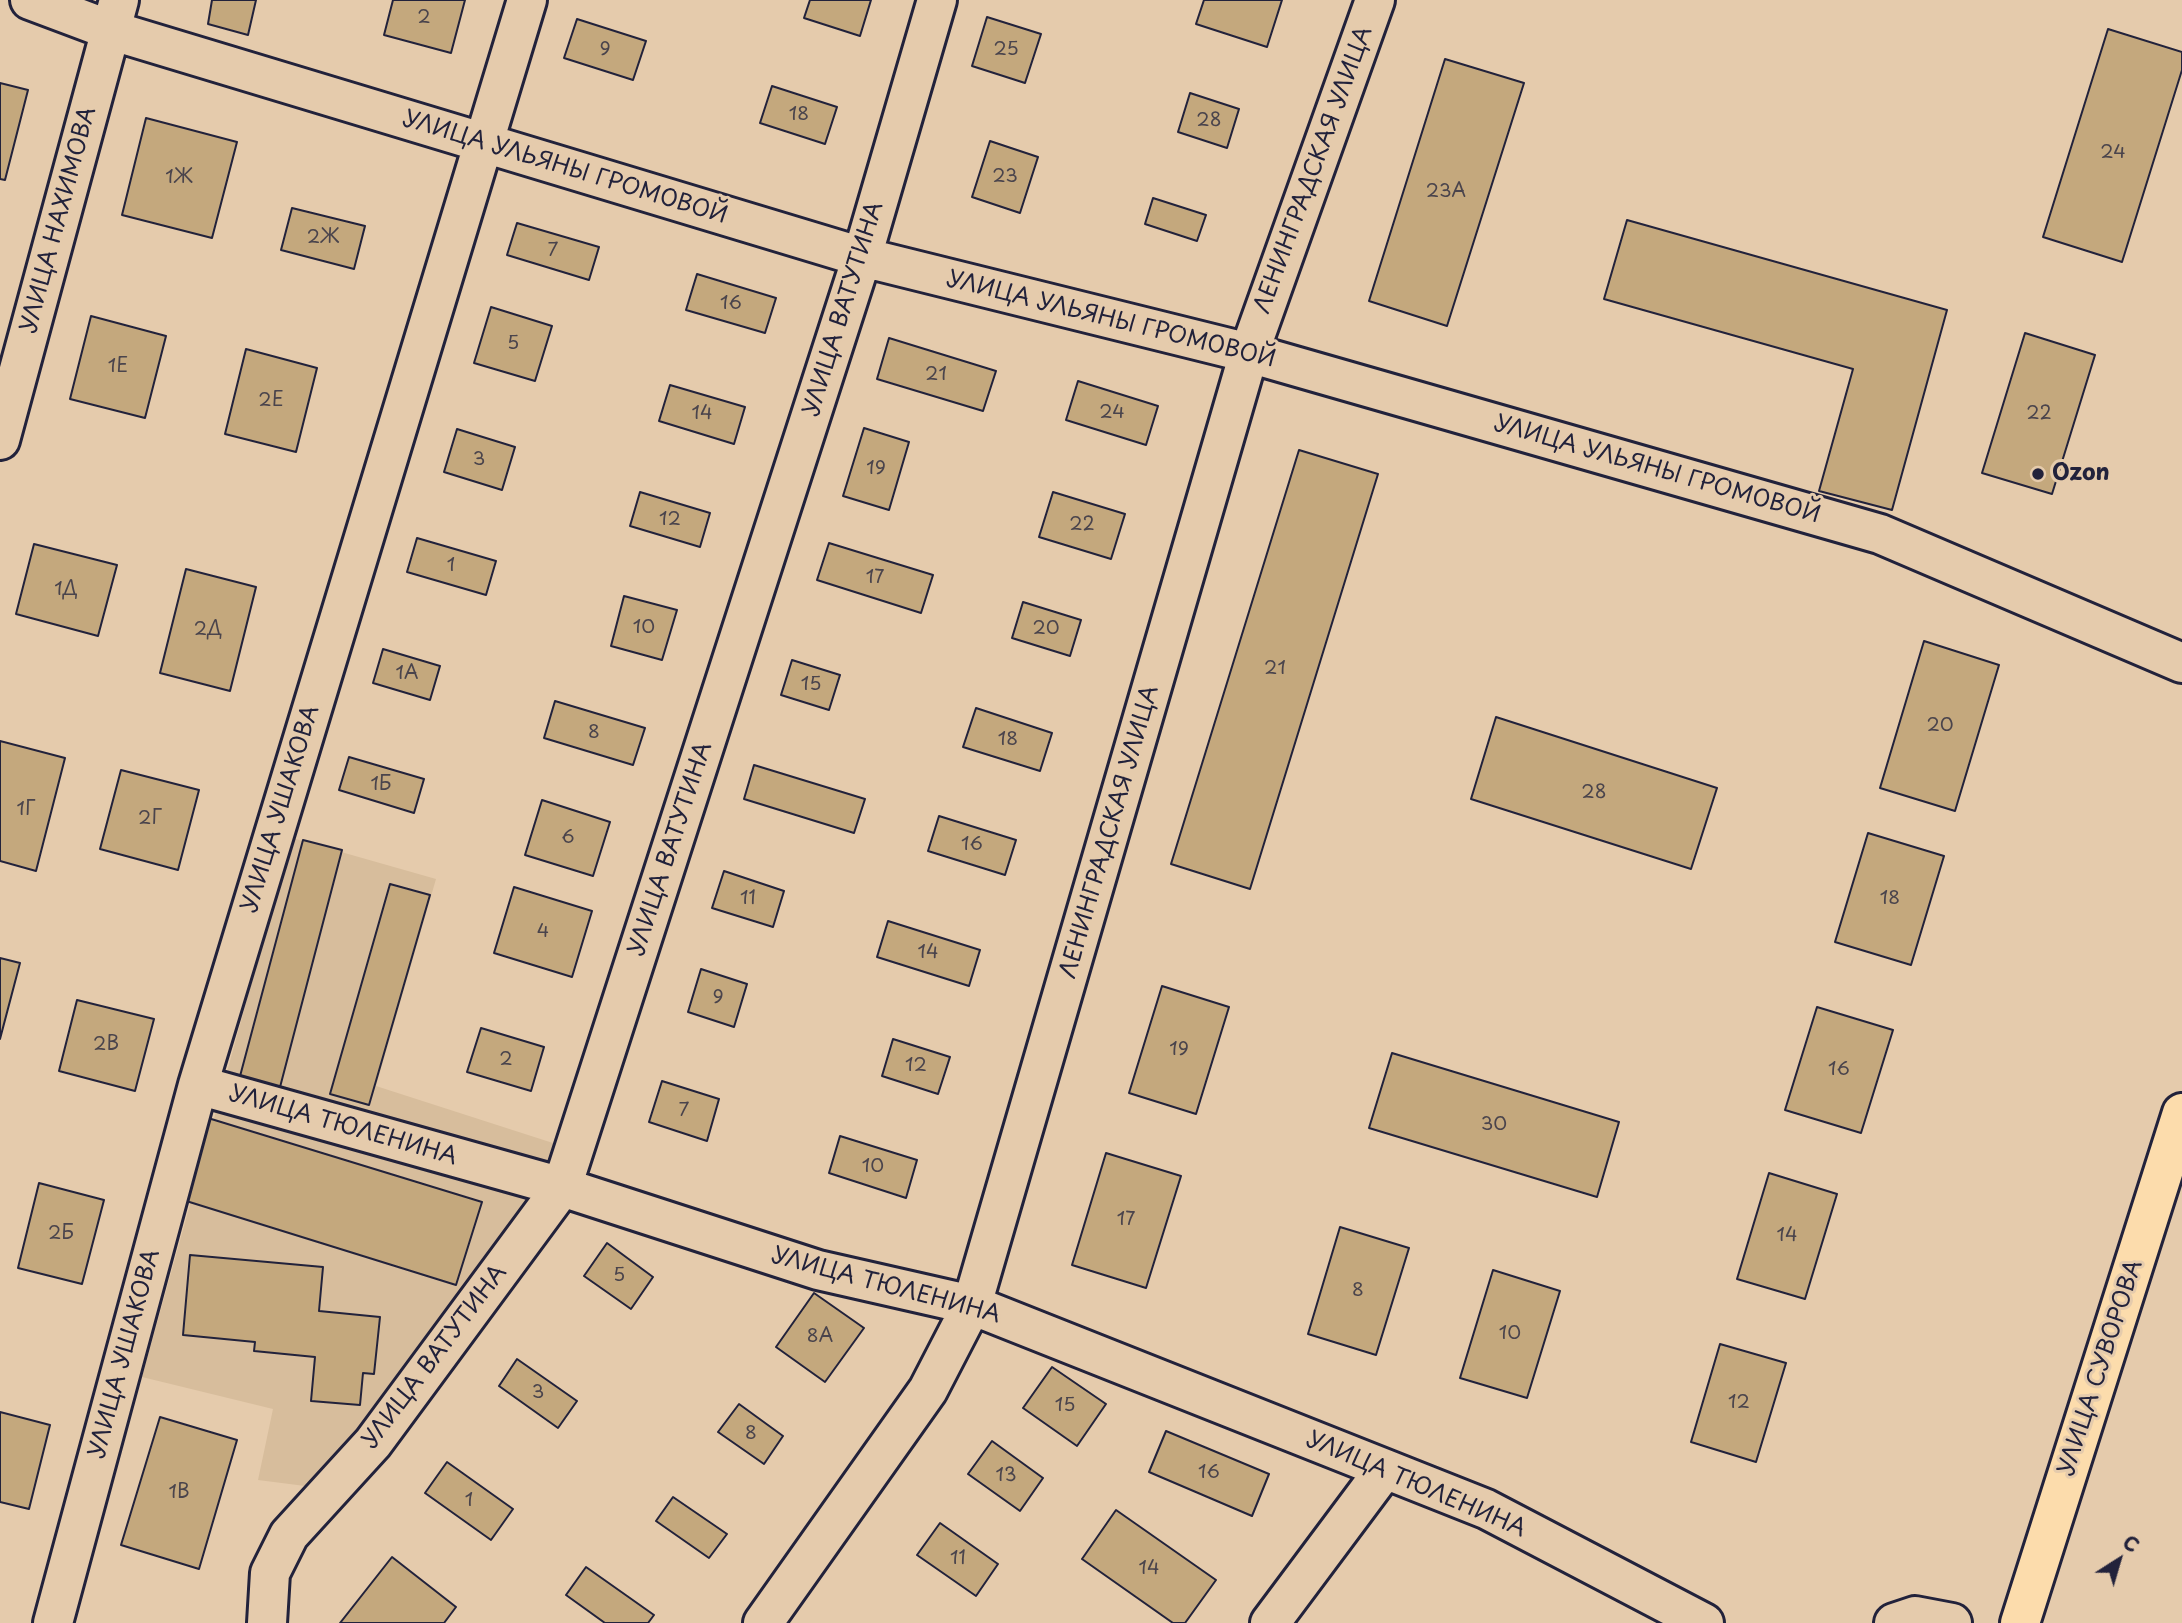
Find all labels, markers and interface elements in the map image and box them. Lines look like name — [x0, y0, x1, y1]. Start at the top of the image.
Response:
house number: 2 — [417, 7, 431, 29]
street label: ЛЕНИНГРАДСКАЯ УЛИЦА — [1249, 23, 1379, 317]
house number: 9 — [599, 39, 611, 61]
house number: 25 — [993, 39, 1019, 61]
street label: УЛИЦА НАХИМОВА — [16, 104, 102, 336]
house number: 18 — [789, 104, 809, 126]
street label: УЛИЦА УЛЬЯНЫ ГРОМОВОЙ — [399, 105, 731, 231]
house number: 28 — [1196, 110, 1222, 132]
house number: 24 — [2100, 142, 2126, 164]
house number: 23 — [992, 166, 1018, 188]
house number: 1Ж — [165, 167, 193, 189]
house number: 23А — [1426, 181, 1466, 203]
street label: УЛИЦА ВАТУТИНА — [798, 198, 890, 420]
house number: 2Ж — [307, 227, 339, 249]
house number: 7 — [548, 240, 558, 262]
street label: УЛИЦА УЛЬЯНЫ ГРОМОВОЙ — [944, 266, 1278, 374]
house number: 16 — [720, 293, 742, 315]
house number: 5 — [507, 333, 519, 355]
house number: 1Е — [108, 356, 128, 378]
house number: 21 — [925, 364, 947, 386]
house number: 2Е — [258, 390, 284, 412]
house number: 24 — [1099, 402, 1125, 424]
house number: 14 — [691, 403, 713, 425]
house number: 22 — [2026, 403, 2052, 425]
street label: УЛИЦА УЛЬЯНЫ ГРОМОВОЙ — [1491, 410, 1823, 530]
house number: 3 — [473, 449, 485, 471]
house number: 19 — [866, 458, 886, 480]
place label: Ozon — [2052, 460, 2110, 488]
marker: Ozon — [2030, 466, 2046, 482]
house number: 12 — [659, 509, 681, 531]
house number: 22 — [1069, 514, 1095, 536]
house number: 1 — [447, 555, 455, 577]
house number: 17 — [866, 567, 884, 589]
house number: 1Д — [54, 579, 78, 601]
house number: 10 — [633, 617, 655, 639]
house number: 20 — [1032, 618, 1060, 640]
house number: 2Д — [194, 619, 222, 641]
house number: 21 — [1264, 658, 1286, 680]
house number: 1А — [395, 663, 419, 685]
house number: 15 — [801, 674, 821, 696]
street label: ЛЕНИНГРАДСКАЯ УЛИЦА — [1055, 682, 1165, 982]
street label: УЛИЦА УШАКОВА — [236, 702, 326, 916]
house number: 20 — [1926, 715, 1954, 737]
house number: 8 — [588, 722, 600, 744]
house number: 18 — [998, 729, 1018, 751]
street label: УЛИЦА ВАТУТИНА — [623, 739, 719, 959]
house number: 1Б — [371, 774, 391, 796]
house number: 28 — [1581, 782, 1607, 804]
house number: 1Г — [17, 799, 35, 821]
house number: 2Г — [138, 808, 162, 830]
house number: 6 — [561, 827, 575, 849]
house number: 16 — [961, 834, 983, 856]
house number: 11 — [740, 888, 756, 910]
house number: 18 — [1880, 888, 1900, 910]
house number: 4 — [537, 921, 549, 943]
house number: 14 — [917, 942, 939, 964]
house number: 9 — [712, 987, 724, 1009]
house number: 2В — [93, 1034, 119, 1056]
house number: 19 — [1169, 1039, 1189, 1061]
house number: 2 — [499, 1049, 513, 1071]
house number: 12 — [905, 1055, 927, 1077]
house number: 16 — [1828, 1059, 1850, 1081]
street label: УЛИЦА ТЮЛЕНИНА — [226, 1080, 460, 1172]
house number: 7 — [679, 1100, 689, 1122]
house number: 30 — [1481, 1114, 1507, 1136]
house number: 10 — [862, 1156, 884, 1178]
house number: 17 — [1117, 1209, 1135, 1231]
house number: 2Б — [48, 1223, 74, 1245]
house number: 14 — [1776, 1225, 1798, 1247]
street label: УЛИЦА ТЮЛЕНИНА — [769, 1242, 1003, 1330]
street label: УЛИЦА УШАКОВА — [84, 1247, 166, 1461]
street label: УЛИЦА СУВОРОВА — [2053, 1257, 2149, 1479]
street label: УЛИЦА ВАТУТИНА — [357, 1260, 513, 1454]
house number: 5 — [613, 1265, 625, 1287]
house number: 8 — [1352, 1280, 1364, 1302]
house number: 10 — [1499, 1323, 1521, 1345]
house number: 8А — [807, 1326, 833, 1348]
house number: 3 — [532, 1382, 544, 1404]
house number: 12 — [1728, 1392, 1750, 1414]
house number: 15 — [1055, 1395, 1075, 1417]
house number: 8 — [745, 1423, 757, 1445]
street label: УЛИЦА ТЮЛЕНИНА — [1302, 1426, 1530, 1544]
house number: 16 — [1198, 1462, 1220, 1484]
house number: 13 — [995, 1465, 1017, 1487]
house number: 1В — [168, 1482, 190, 1504]
house number: 1 — [465, 1490, 473, 1512]
north arrow — [2084, 1525, 2154, 1595]
text: С — [2117, 1528, 2146, 1559]
house number: 11 — [950, 1548, 966, 1570]
house number: 14 — [1138, 1558, 1160, 1580]

